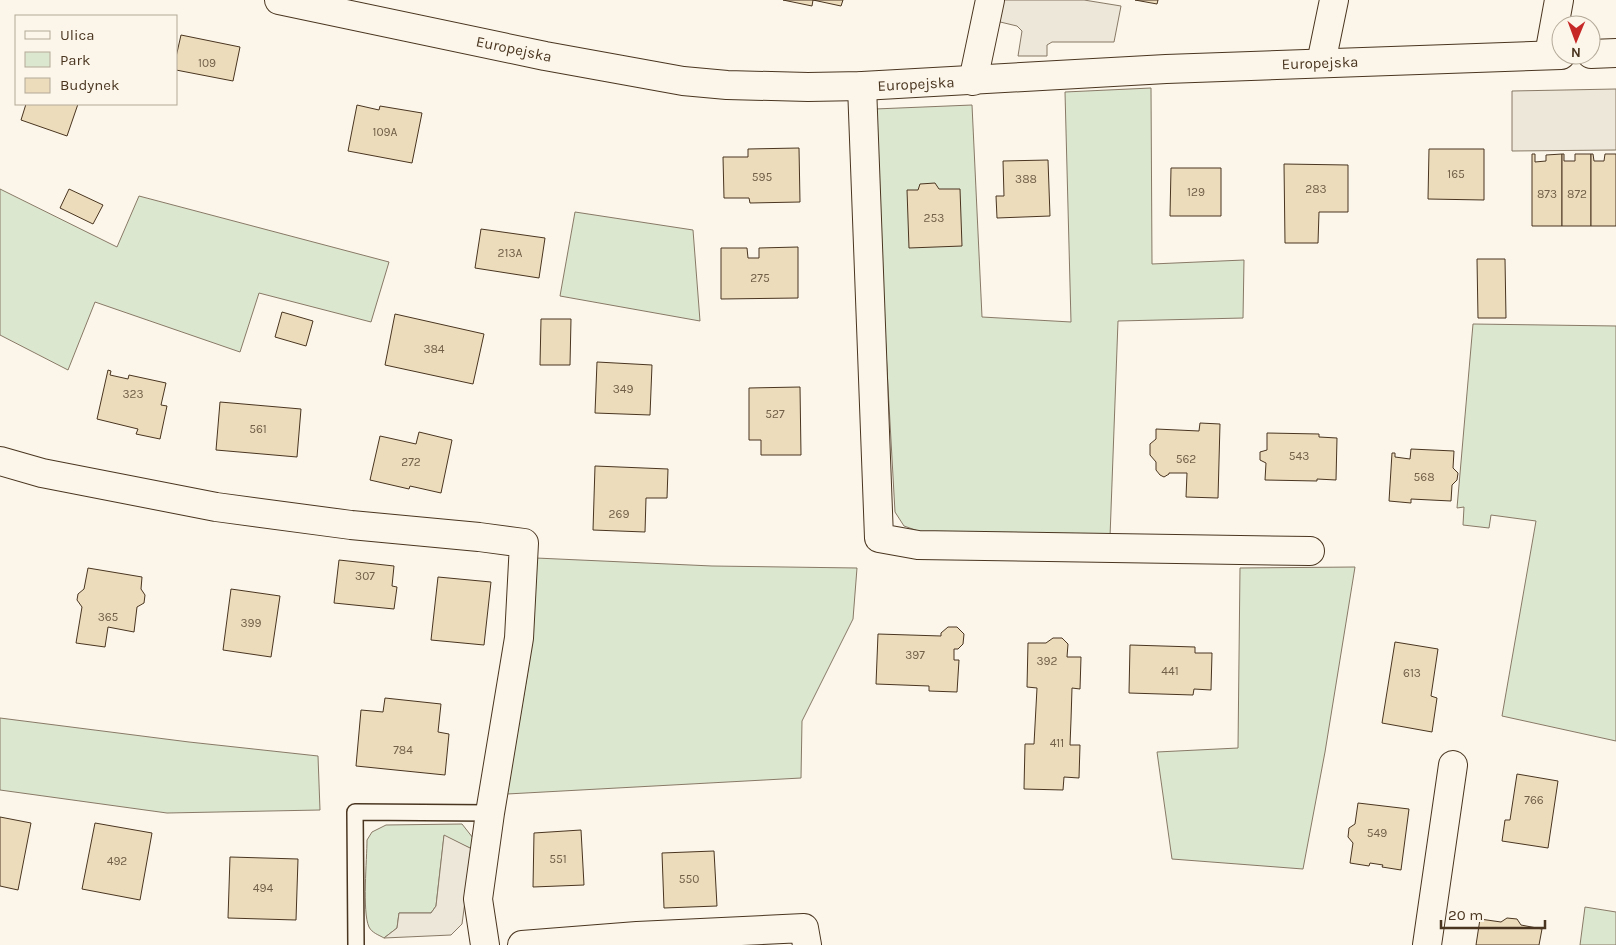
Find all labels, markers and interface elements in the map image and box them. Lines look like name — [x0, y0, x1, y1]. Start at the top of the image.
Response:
legend — [15, 15, 178, 105]
north arrow — [1551, 15, 1601, 65]
text: Ulica — [60, 26, 94, 44]
street label: Europejska — [475, 32, 553, 66]
text: N — [1571, 44, 1581, 61]
text: Park — [60, 51, 90, 69]
street label: Europejska — [1281, 53, 1359, 73]
house number: 109 — [198, 56, 216, 70]
street label: Europejska — [877, 73, 955, 95]
text: Budynek — [60, 76, 119, 94]
house number: 109A — [373, 125, 398, 139]
house number: 165 — [1447, 167, 1465, 181]
house number: 595 — [752, 170, 772, 184]
house number: 388 — [1015, 172, 1037, 186]
house number: 283 — [1305, 182, 1327, 196]
house number: 129 — [1187, 185, 1205, 199]
house number: 873 — [1537, 187, 1557, 201]
house number: 872 — [1567, 187, 1587, 201]
house number: 253 — [924, 211, 944, 225]
house number: 213A — [498, 246, 523, 260]
house number: 275 — [750, 271, 770, 285]
house number: 384 — [423, 342, 445, 356]
house number: 349 — [613, 382, 633, 396]
house number: 323 — [122, 387, 144, 401]
house number: 527 — [765, 407, 785, 421]
house number: 561 — [249, 422, 267, 436]
house number: 543 — [1289, 449, 1309, 463]
house number: 562 — [1176, 452, 1196, 466]
house number: 272 — [401, 455, 421, 469]
house number: 568 — [1413, 470, 1435, 484]
house number: 269 — [609, 507, 629, 521]
house number: 307 — [355, 569, 375, 583]
house number: 365 — [98, 610, 119, 624]
house number: 399 — [240, 616, 262, 630]
house number: 397 — [905, 648, 925, 662]
house number: 392 — [1036, 654, 1058, 668]
house number: 441 — [1161, 664, 1179, 678]
house number: 613 — [1403, 666, 1421, 680]
house number: 411 — [1050, 736, 1064, 750]
house number: 784 — [393, 743, 413, 757]
house number: 766 — [1524, 793, 1544, 807]
house number: 549 — [1367, 826, 1387, 840]
house number: 551 — [549, 852, 567, 866]
house number: 492 — [107, 854, 127, 868]
house number: 550 — [679, 872, 699, 886]
house number: 494 — [253, 881, 273, 895]
scale bar — [1441, 898, 1545, 930]
text: 20 m — [1448, 906, 1483, 924]

